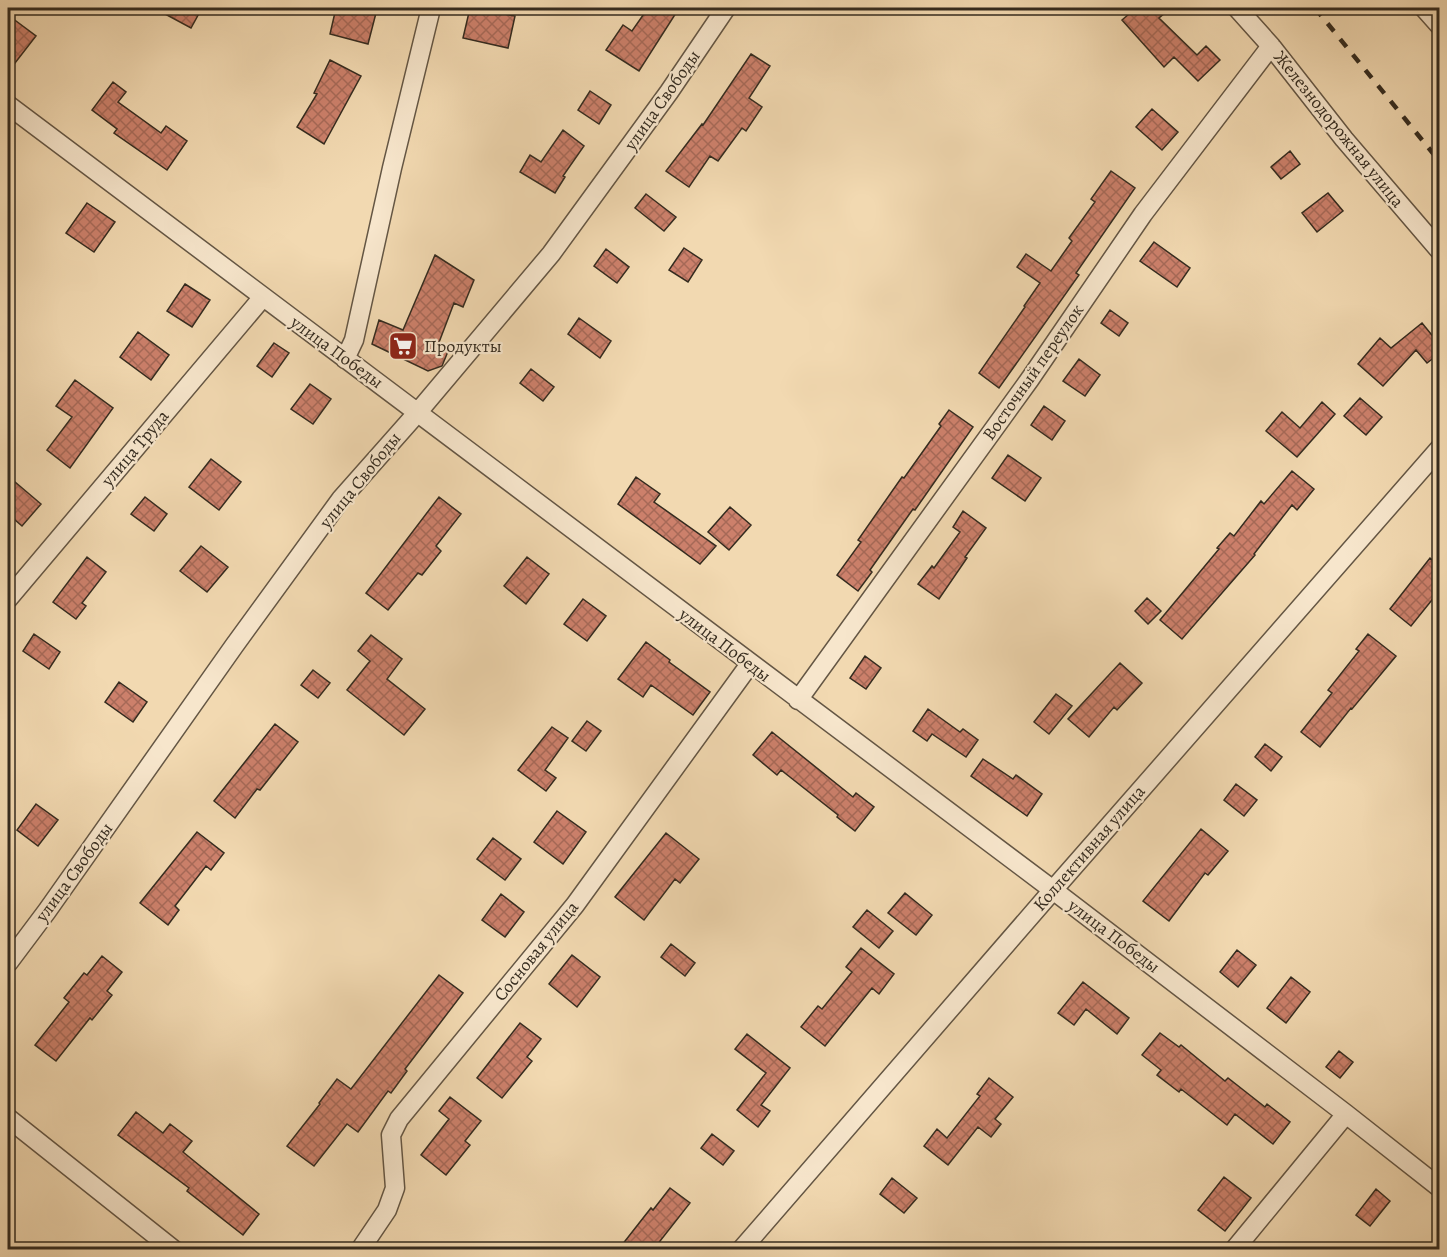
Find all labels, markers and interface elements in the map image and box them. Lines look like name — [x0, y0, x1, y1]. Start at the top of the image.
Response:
street label: улица Свободы — [618, 45, 706, 156]
street label: Железнодорожная улица — [1268, 46, 1410, 213]
street label: Восточный переулок — [977, 299, 1089, 445]
street label: улица Победы — [285, 310, 388, 394]
supermarket icon: Продукты — [387, 330, 419, 362]
place label: Продукты — [424, 334, 502, 358]
street label: улица Труда — [95, 404, 175, 492]
street label: улица Свободы — [313, 427, 406, 534]
street label: улица Победы — [673, 602, 776, 688]
street label: Коллективная улица — [1028, 779, 1151, 916]
street label: улица Свободы — [29, 817, 118, 927]
street label: улица Победы — [1062, 893, 1165, 979]
street label: Сосновая улица — [488, 895, 584, 1006]

